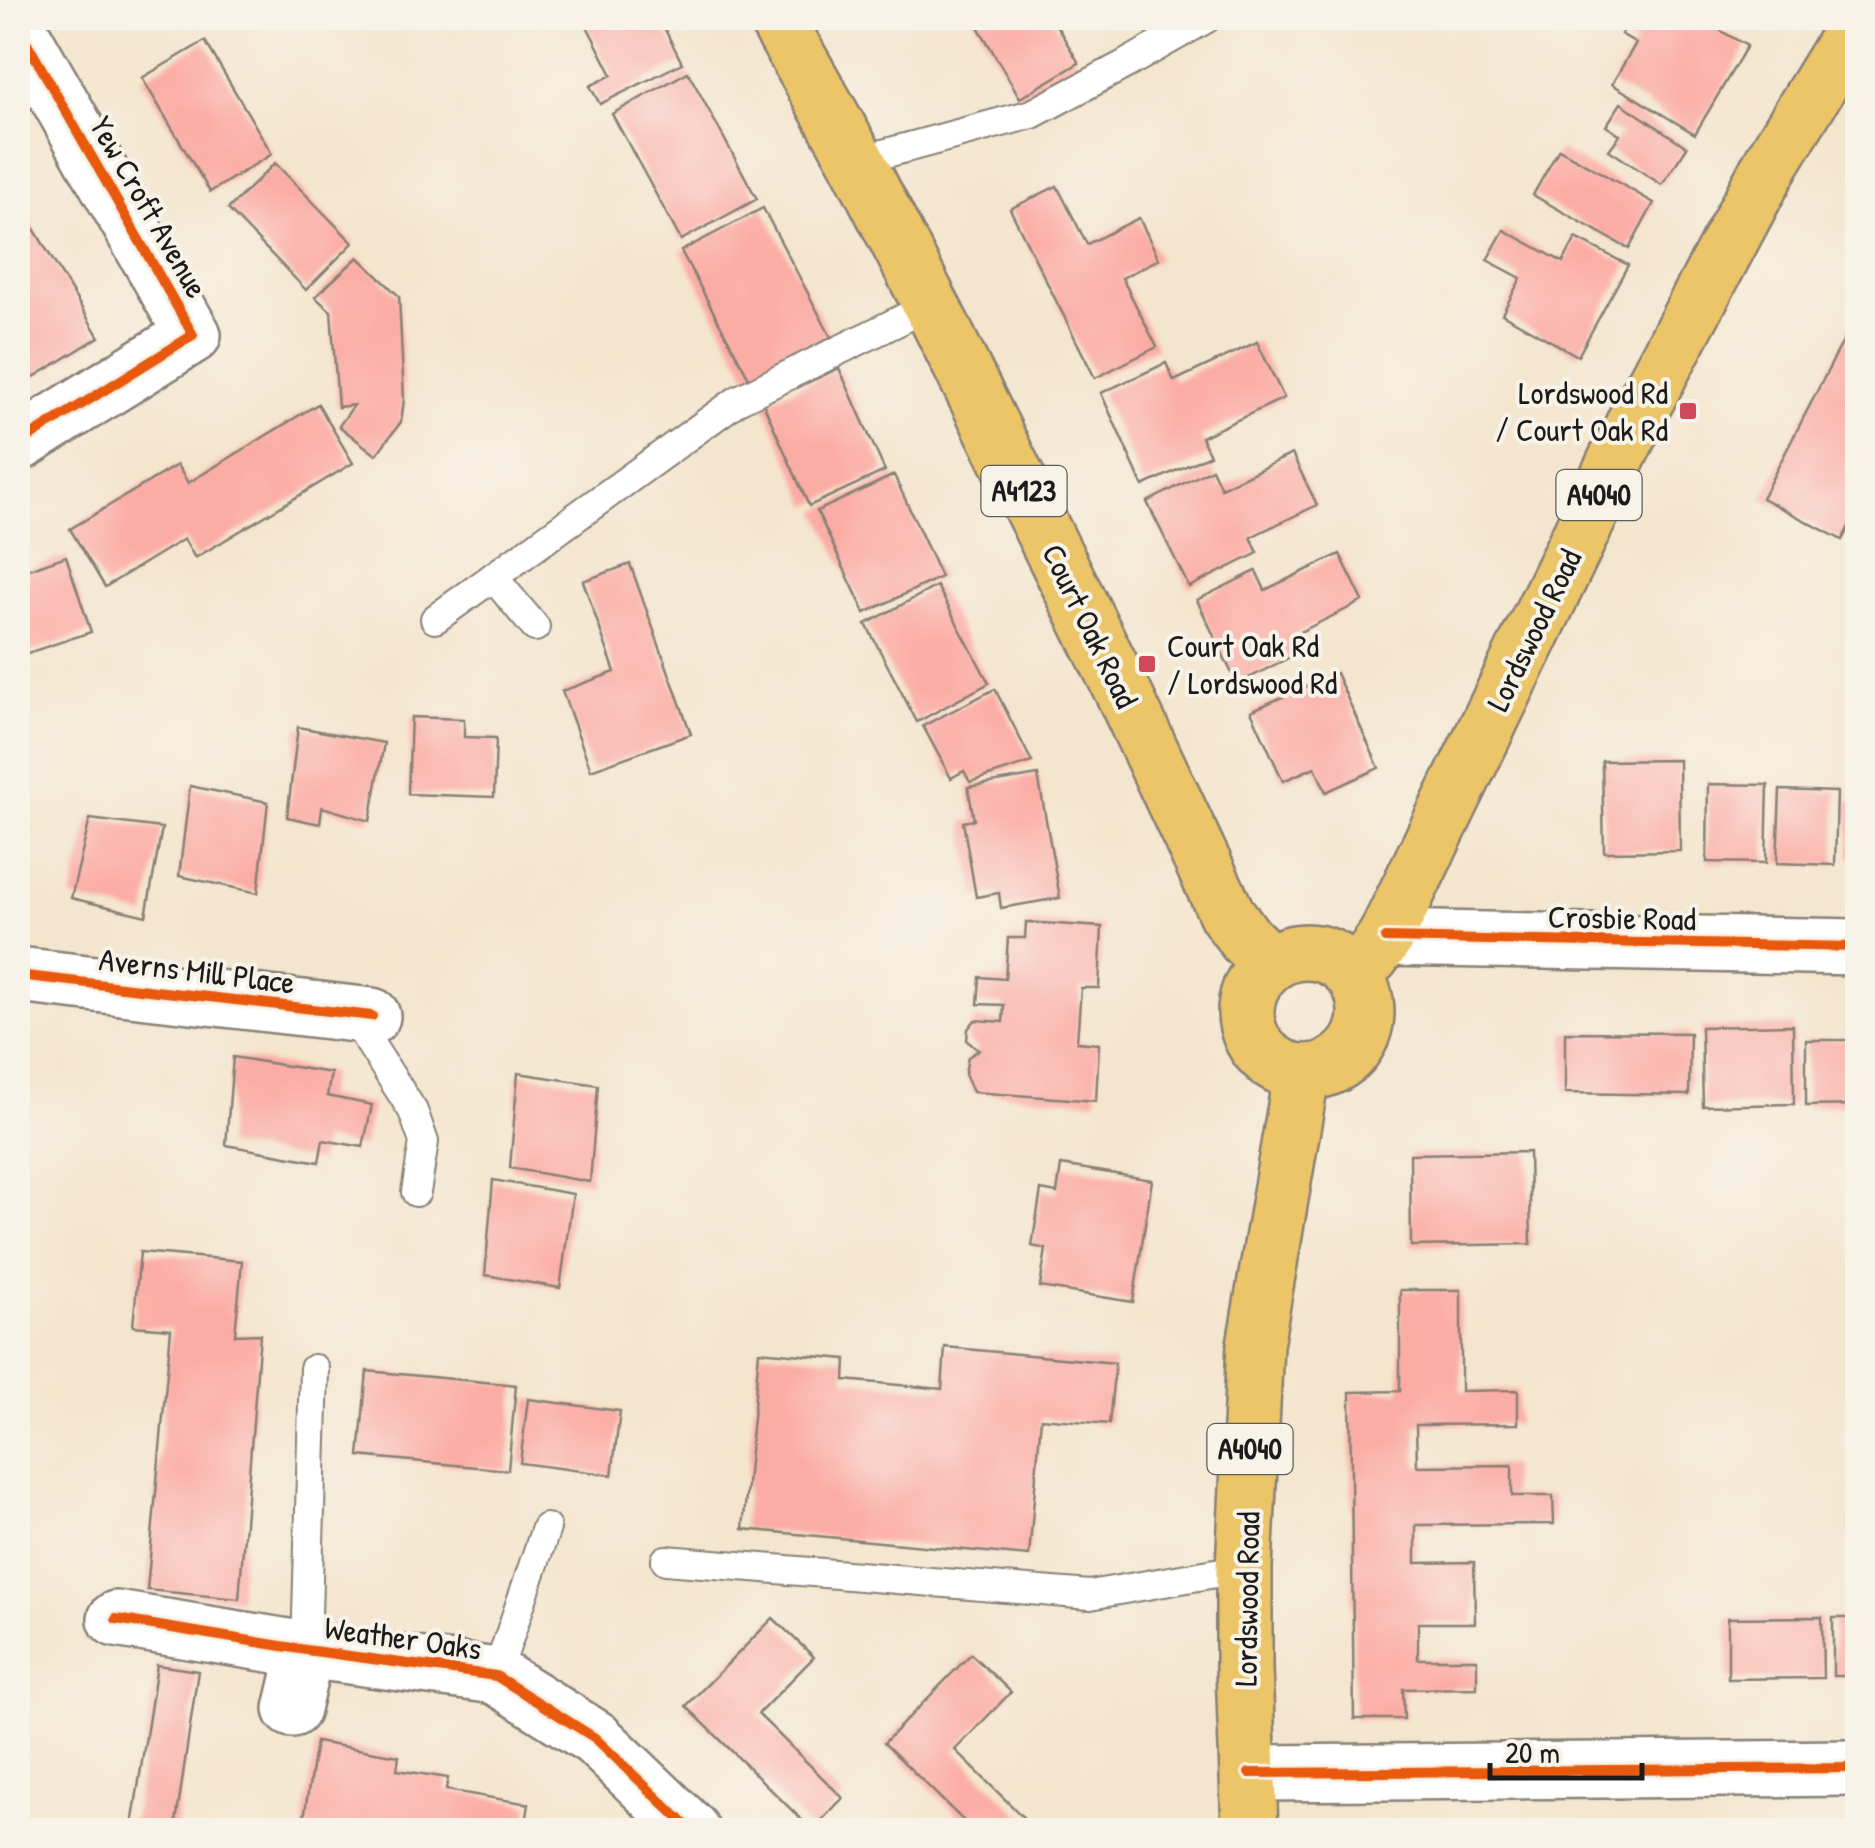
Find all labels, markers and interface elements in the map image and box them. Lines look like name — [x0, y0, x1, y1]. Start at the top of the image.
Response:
street label: Yew Croft Avenue — [80, 108, 219, 306]
place label: Lordswood Rd / Court Oak Rd — [1495, 371, 1668, 451]
marker: Lordswood Rd / Court Oak Rd — [1677, 400, 1699, 422]
road number: A4123 — [982, 466, 1066, 516]
road number: A4040 — [1556, 470, 1642, 520]
street label: Court Oak Road — [1032, 537, 1149, 715]
street label: Lordswood Road — [1476, 542, 1591, 718]
place label: Court Oak Rd / Lordswood Rd — [1167, 624, 1337, 704]
marker: Court Oak Rd / Lordswood Rd — [1136, 653, 1158, 675]
street label: Crosbie Road — [1548, 895, 1696, 940]
street label: Averns Mill Place — [97, 937, 297, 1004]
road number: A4040 — [1208, 1424, 1292, 1474]
street label: Lordswood Road — [1223, 1511, 1270, 1687]
street label: Weather Oaks — [322, 1605, 484, 1670]
scale bar — [1490, 1718, 1642, 1780]
text: 20 m — [1505, 1732, 1560, 1772]

